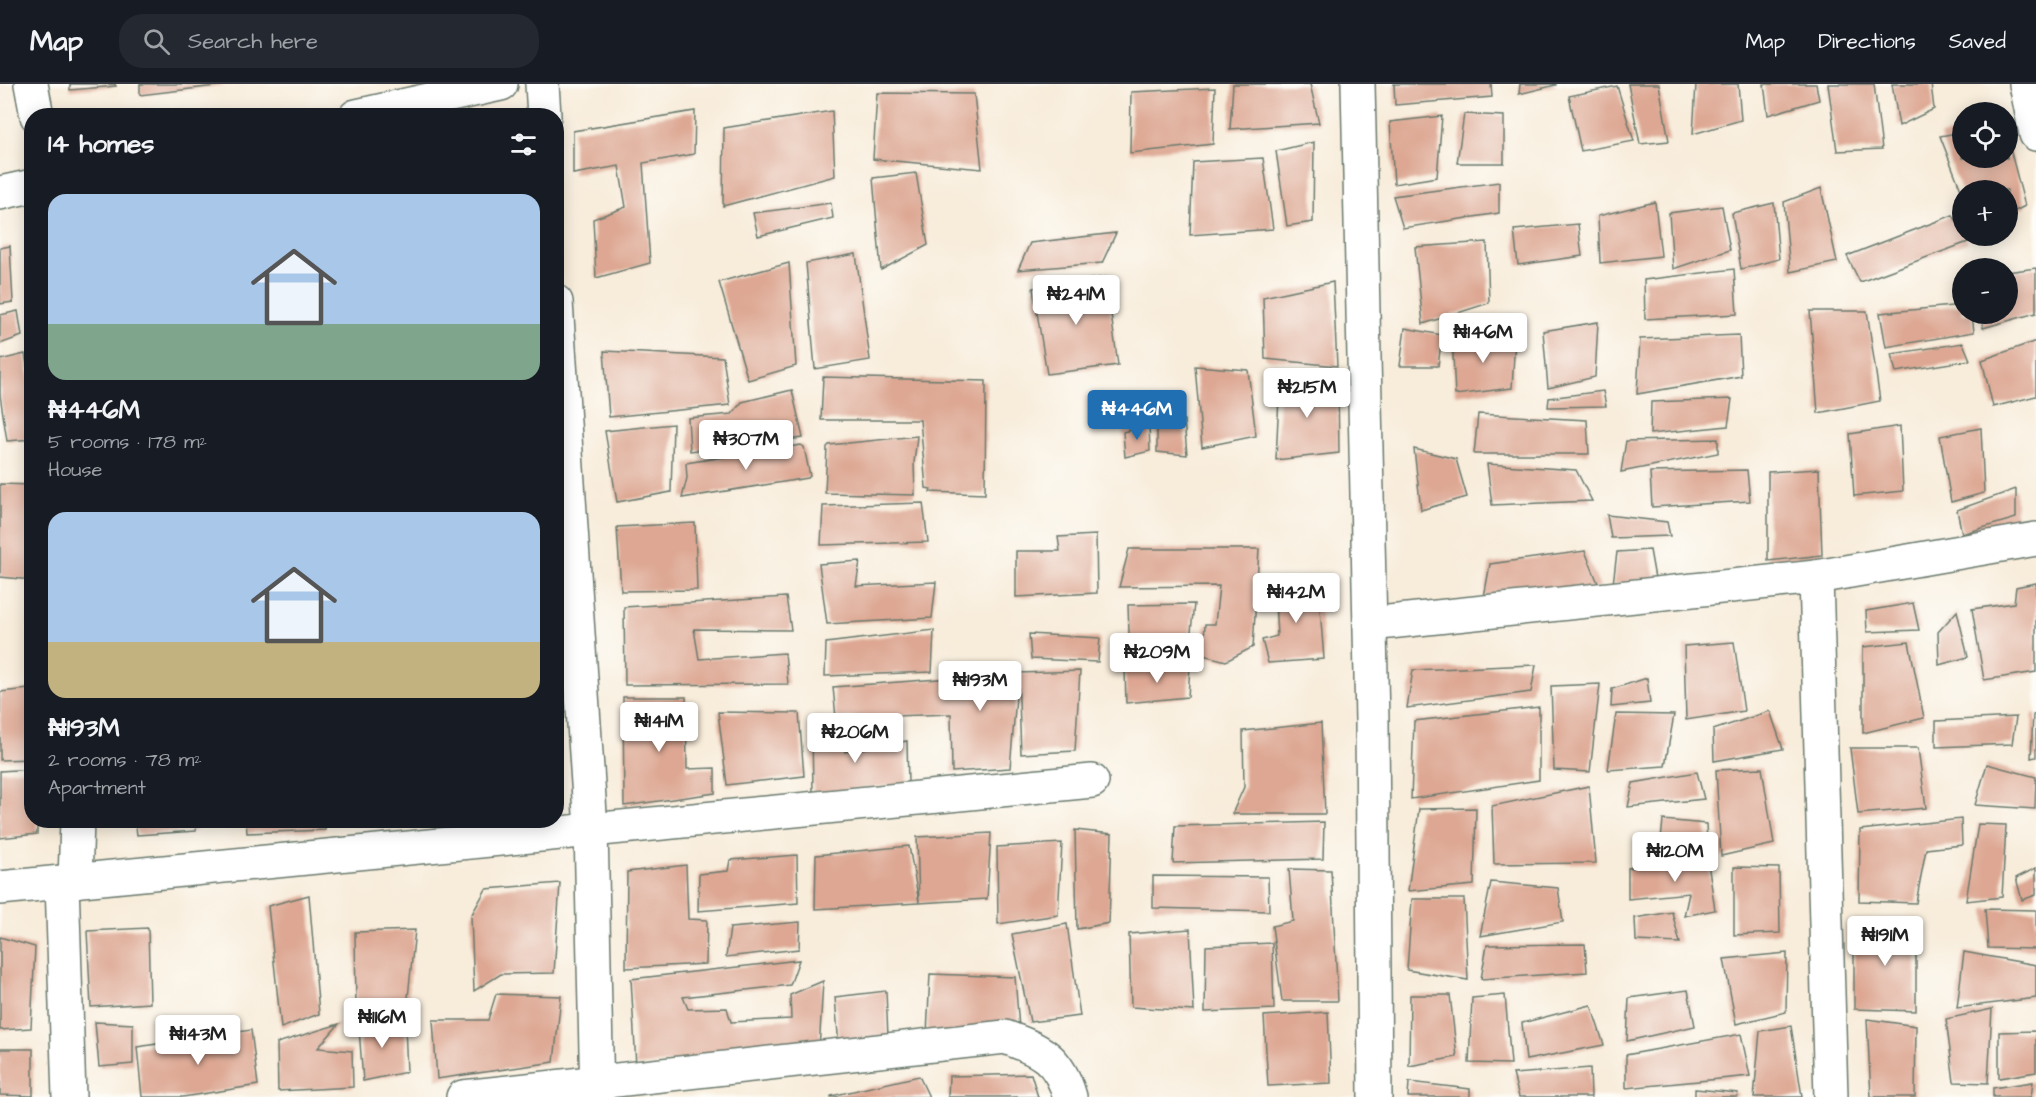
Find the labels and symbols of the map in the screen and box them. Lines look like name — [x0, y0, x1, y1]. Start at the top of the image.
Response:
pin: ₦241M — [1034, 275, 1118, 326]
pin: ₦146M — [1441, 313, 1525, 364]
pin: ₦215M — [1265, 368, 1349, 419]
pin: ₦446M — [1095, 390, 1179, 441]
pin: ₦307M — [704, 420, 788, 471]
pin: ₦142M — [1254, 573, 1338, 624]
pin: ₦209M — [1115, 633, 1199, 684]
pin: ₦193M — [938, 661, 1022, 712]
pin: ₦141M — [617, 702, 701, 753]
pin: ₦206M — [813, 713, 897, 764]
pin: ₦120M — [1633, 832, 1717, 883]
pin: ₦191M — [1843, 916, 1927, 967]
pin: ₦116M — [340, 998, 424, 1049]
pin: ₦143M — [156, 1015, 240, 1066]

